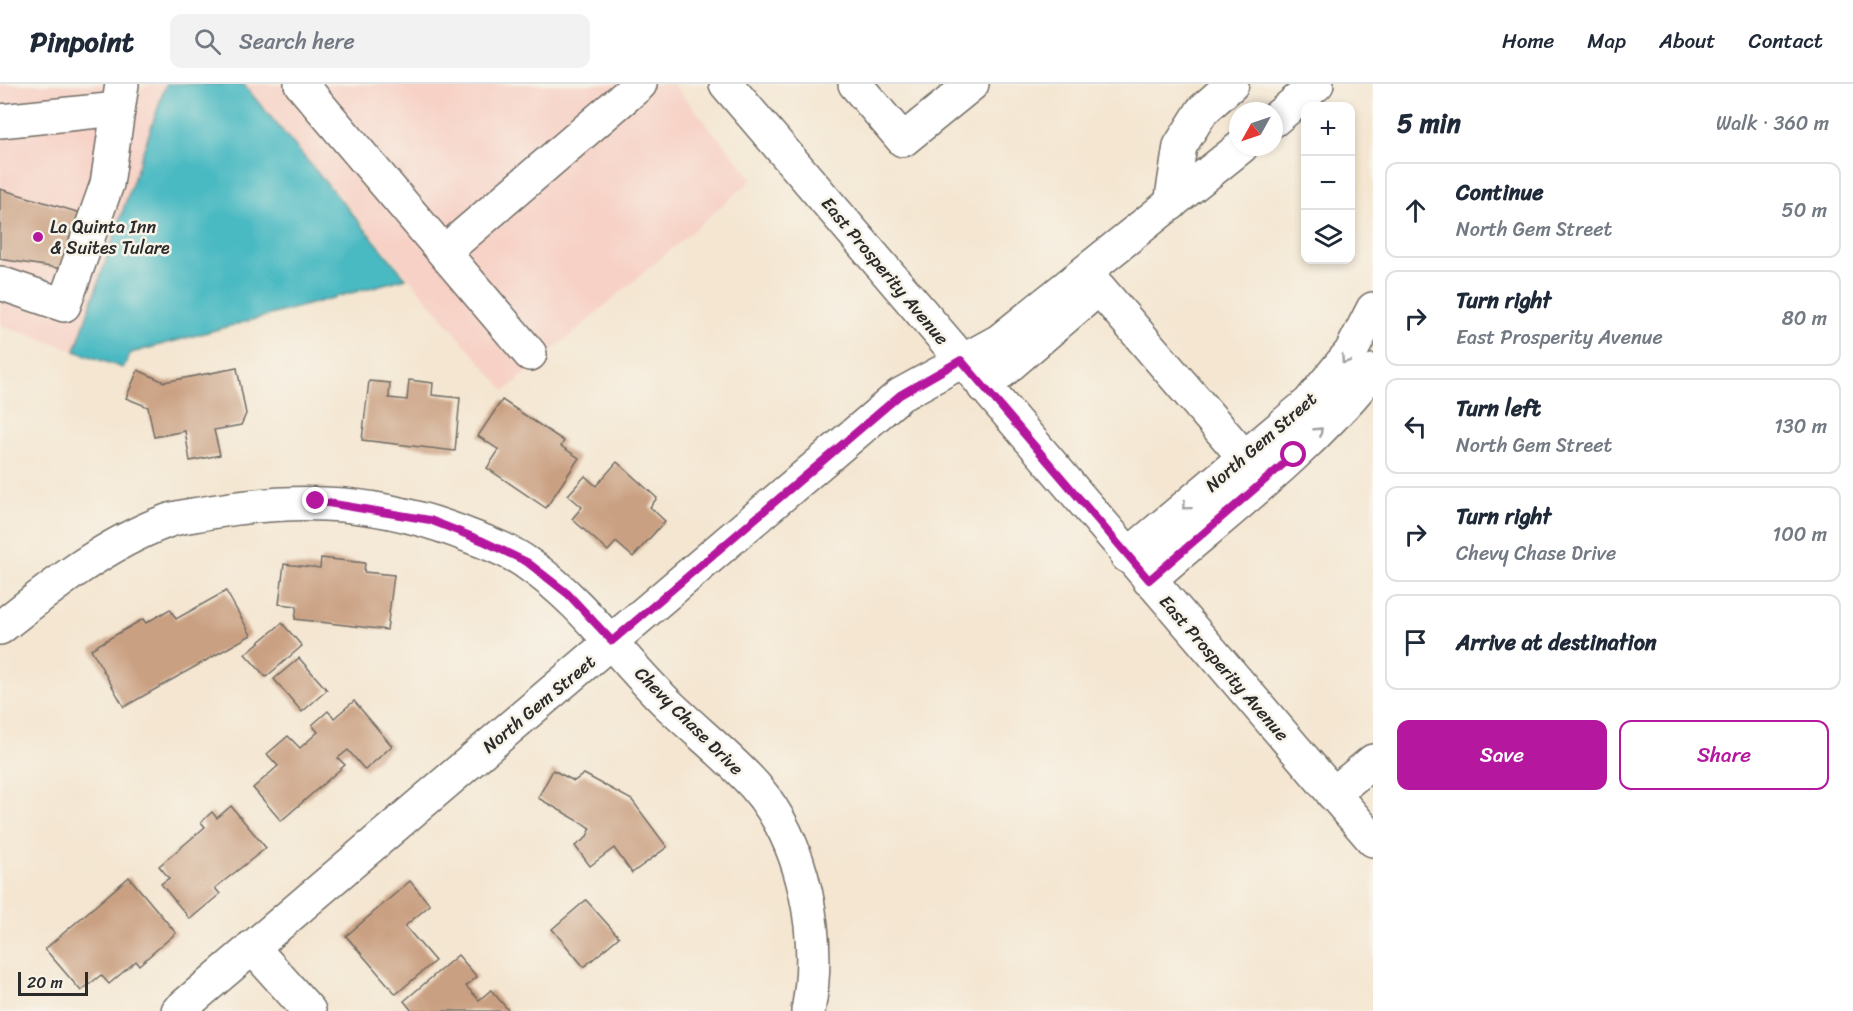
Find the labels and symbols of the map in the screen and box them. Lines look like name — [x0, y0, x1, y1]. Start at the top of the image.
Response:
north arrow — [1229, 102, 1283, 156]
street label: East Prosperity Avenue — [813, 189, 957, 353]
place label: La Quinta Inn & Suites Tulare — [50, 211, 170, 264]
marker: La Quinta Inn & Suites Tulare — [31, 230, 45, 244]
one-way arrow — [1341, 354, 1352, 365]
street label: North Gem Street — [1197, 384, 1325, 500]
one-way arrow — [1313, 427, 1323, 438]
route start — [1280, 441, 1306, 467]
route end — [302, 487, 328, 513]
one-way arrow — [1182, 499, 1193, 510]
street label: East Prosperity Avenue — [1151, 587, 1297, 749]
street label: North Gem Street — [475, 646, 603, 761]
street label: Chevy Chase Drive — [627, 659, 751, 783]
scale bar — [18, 969, 88, 996]

